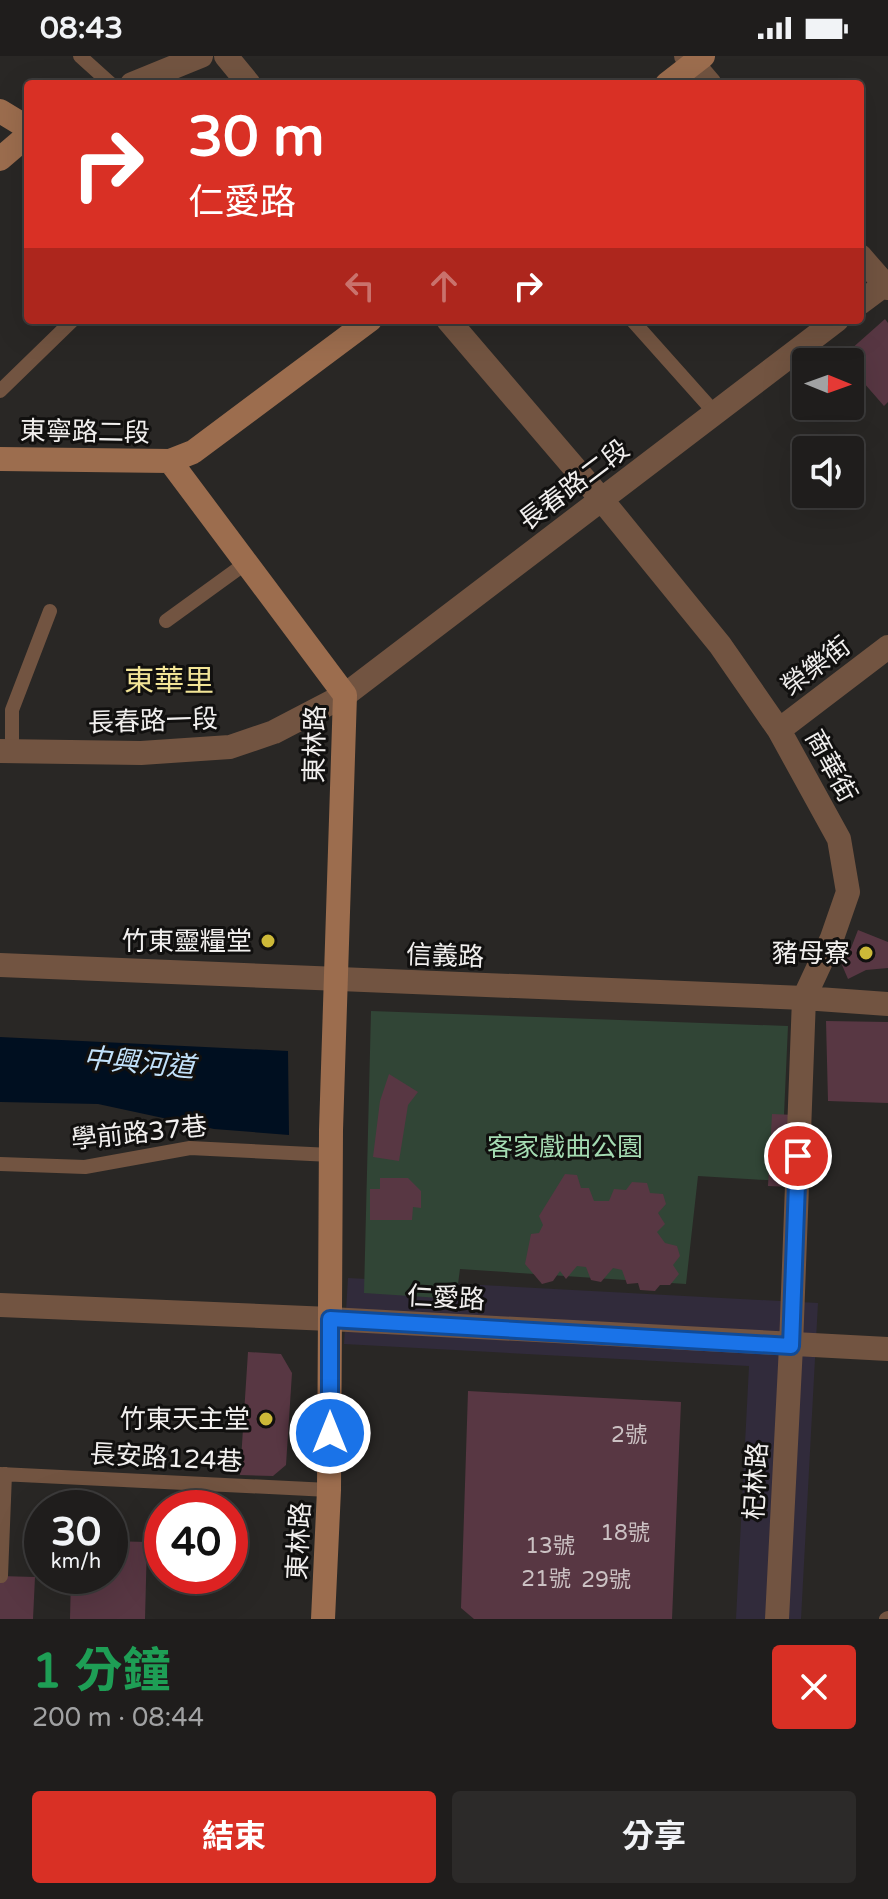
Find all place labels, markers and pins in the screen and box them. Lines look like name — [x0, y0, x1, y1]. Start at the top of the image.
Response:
place label: 竹東靈糧堂 — [122, 926, 252, 957]
marker: 竹東靈糧堂 — [259, 932, 277, 950]
place label: 豬母寮 — [772, 938, 850, 969]
marker: 豬母寮 — [857, 944, 875, 962]
pin — [764, 1122, 832, 1190]
place label: 竹東天主堂 — [120, 1404, 250, 1435]
marker: 竹東天主堂 — [257, 1410, 275, 1428]

